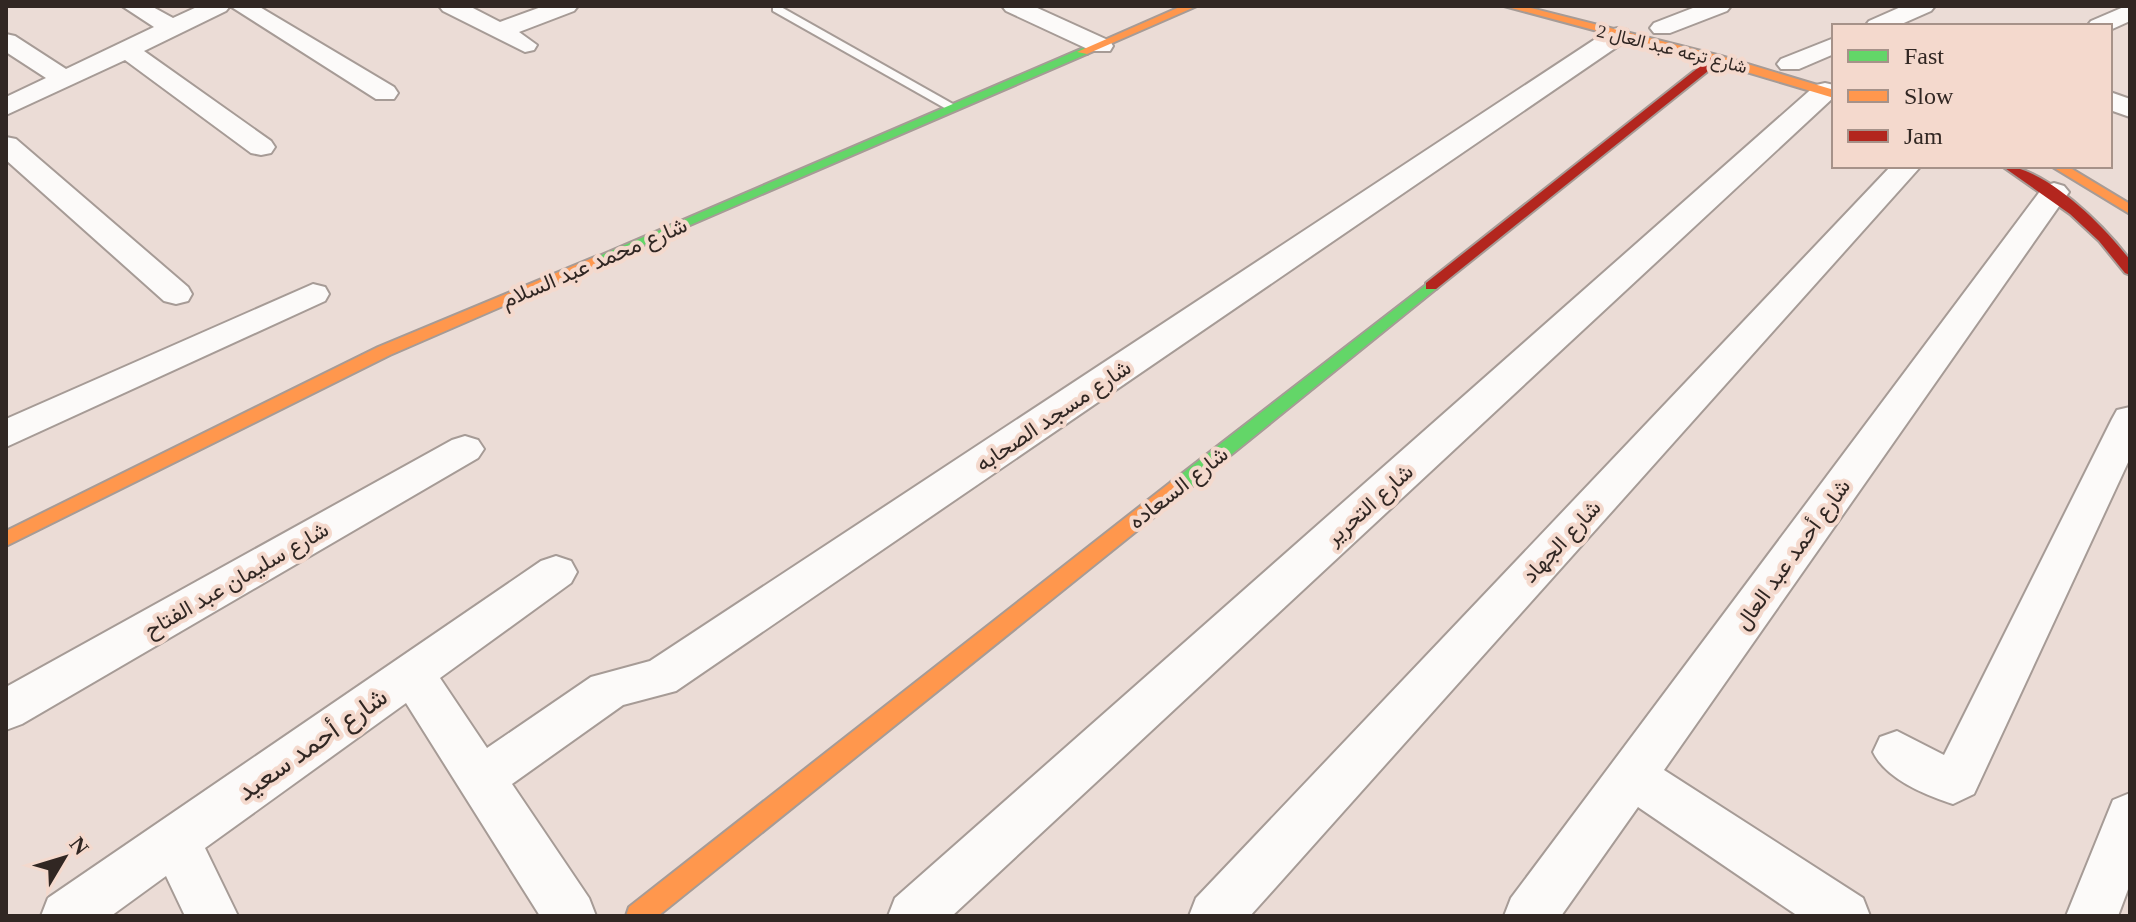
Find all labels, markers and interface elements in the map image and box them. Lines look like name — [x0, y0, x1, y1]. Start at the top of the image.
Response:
street label: شارع ترعه عبد العال 2 — [1594, 21, 1749, 79]
legend — [1832, 24, 2112, 168]
text: Fast — [1904, 43, 1944, 69]
text: Slow — [1904, 83, 1954, 109]
text: Jam — [1904, 123, 1943, 149]
street label: شارع محمد عبد السلام — [498, 212, 691, 315]
street label: شارع مسجد الصحابه — [971, 354, 1137, 478]
street label: شارع السعاده — [1124, 441, 1234, 535]
street label: شارع التحرير — [1320, 459, 1419, 552]
street label: شارع أحمد عبد العال — [1730, 474, 1857, 635]
street label: شارع الجهاد — [1517, 495, 1607, 589]
street label: شارع سليمان عبد الفتاح — [140, 517, 334, 644]
street label: شارع أحمد سعيد — [231, 681, 394, 809]
north arrow — [24, 818, 104, 898]
text: N — [65, 832, 94, 860]

